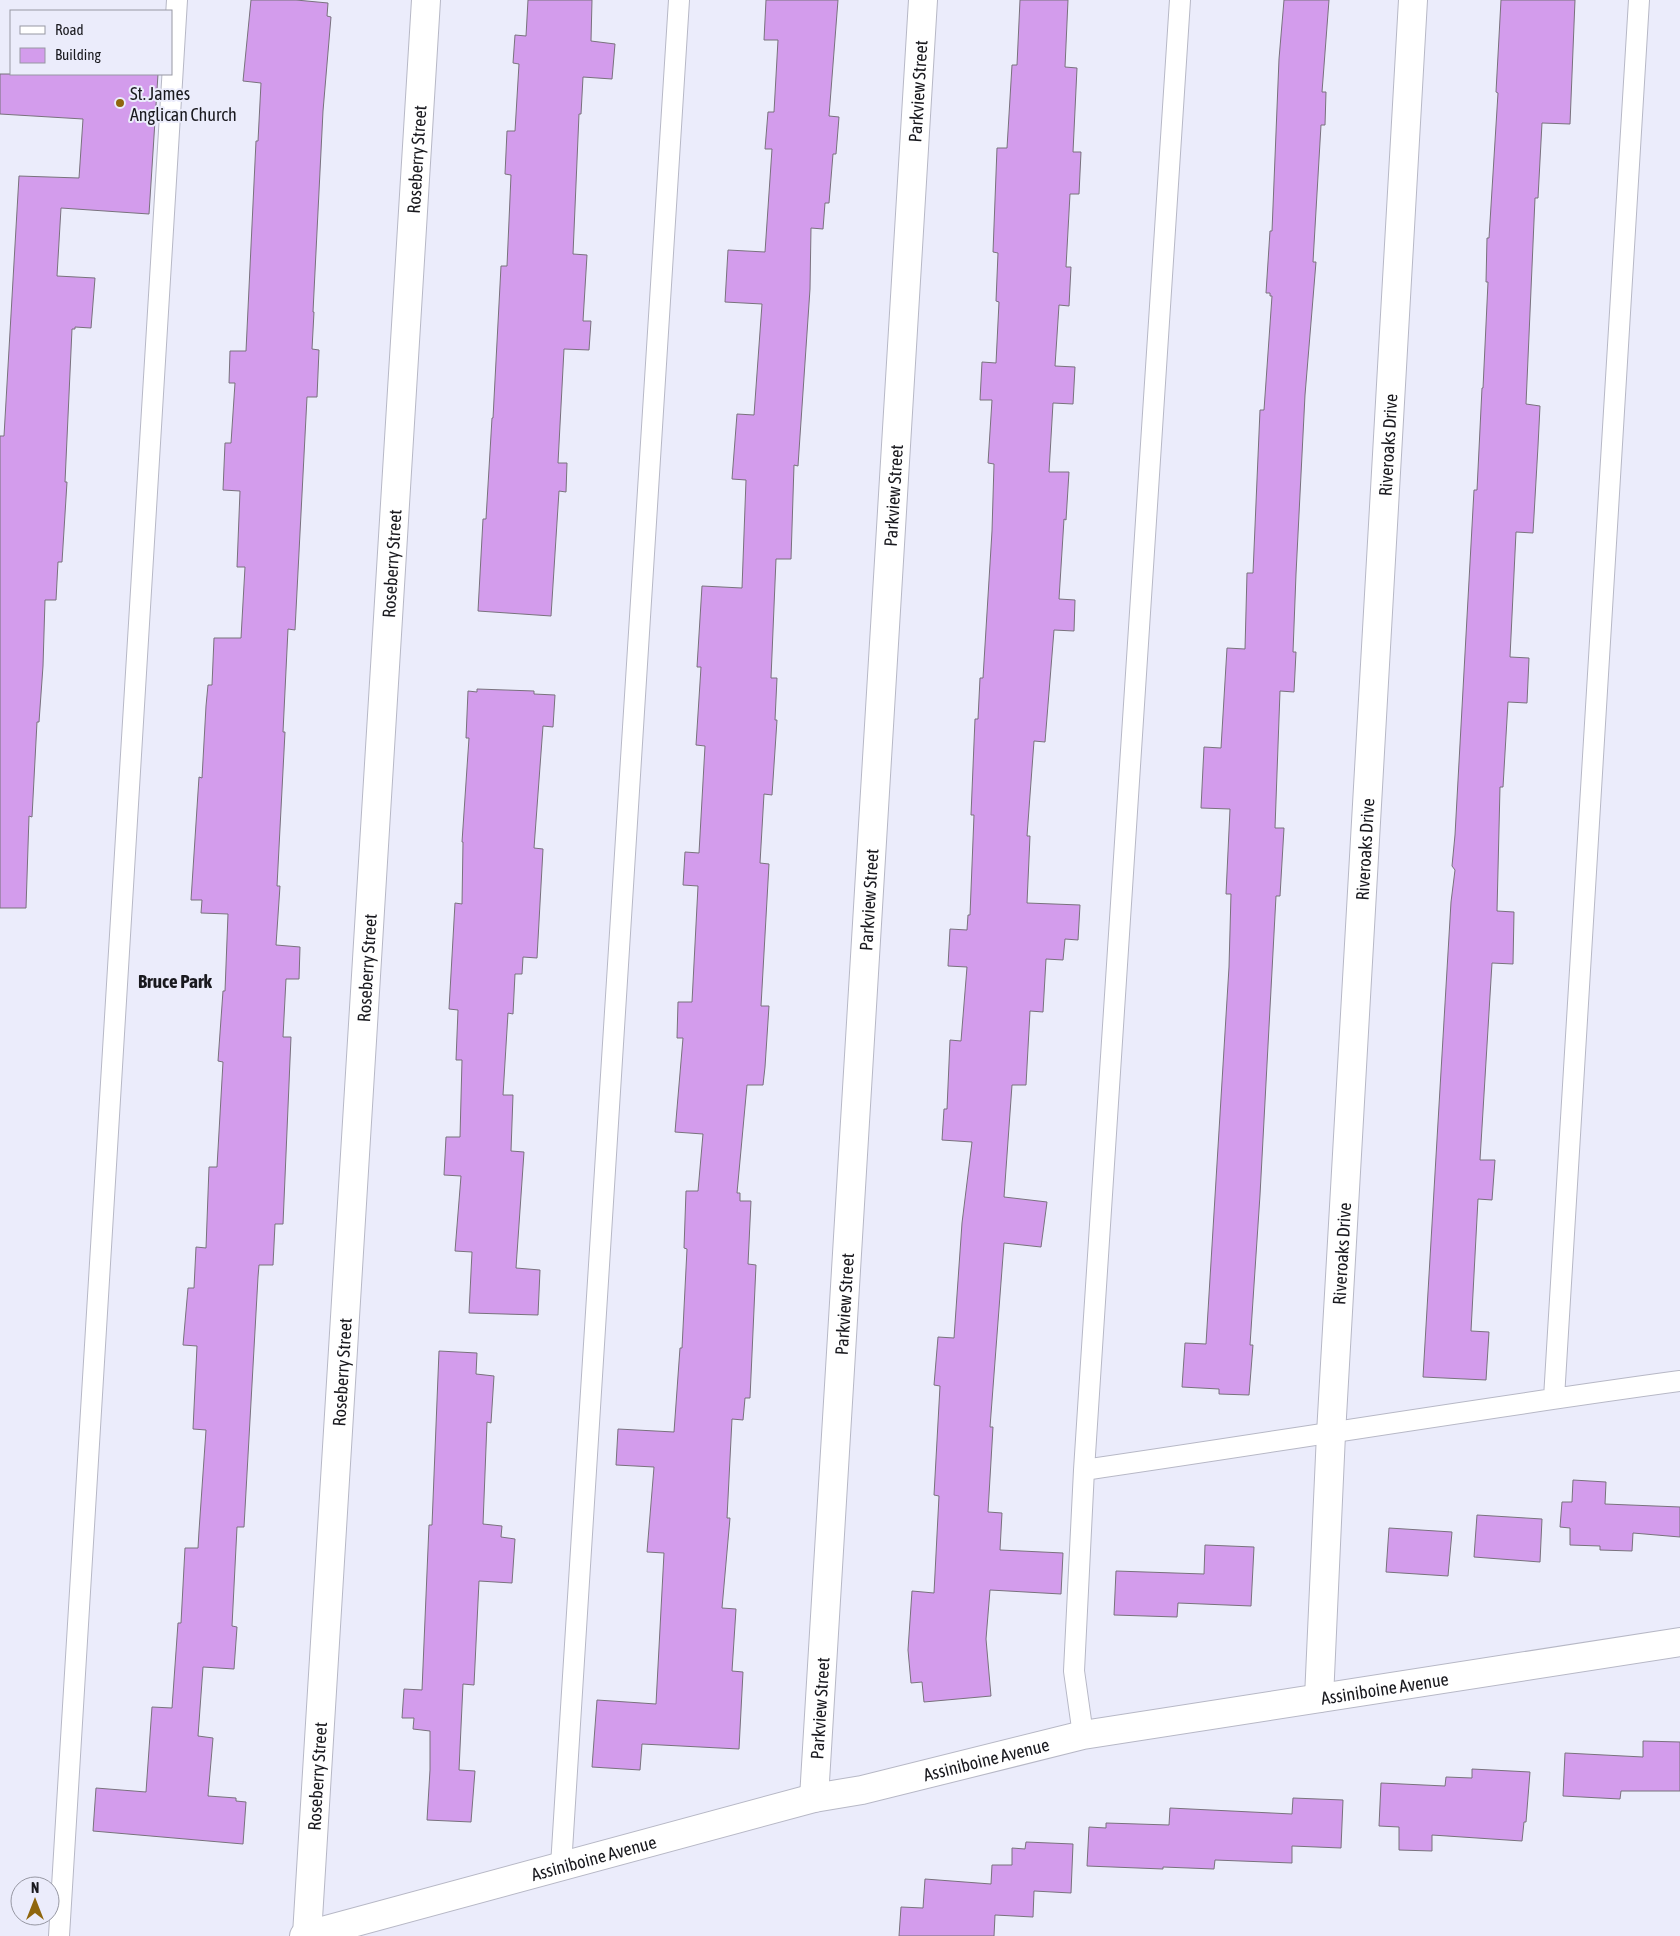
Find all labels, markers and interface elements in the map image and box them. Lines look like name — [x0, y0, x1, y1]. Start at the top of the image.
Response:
legend — [10, 10, 172, 75]
text: Road — [55, 21, 84, 38]
street label: Parkview Street — [904, 39, 931, 143]
text: Building — [55, 46, 101, 63]
place label: St. James Anglican Church — [130, 83, 237, 125]
marker: St. James Anglican Church — [114, 97, 126, 109]
street label: Roseberry Street — [402, 104, 430, 214]
street label: Riveroaks Drive — [1374, 393, 1401, 497]
street label: Parkview Street — [879, 444, 907, 547]
street label: Roseberry Street — [378, 509, 405, 619]
street label: Riveroaks Drive — [1351, 797, 1378, 901]
street label: Parkview Street — [855, 848, 882, 951]
street label: Roseberry Street — [353, 913, 380, 1023]
district label: Bruce Park — [138, 970, 213, 992]
street label: Riveroaks Drive — [1328, 1202, 1355, 1305]
street label: Parkview Street — [830, 1252, 858, 1356]
street label: Roseberry Street — [328, 1317, 355, 1427]
street label: Parkview Street — [806, 1656, 833, 1760]
street label: Assiniboine Avenue — [1319, 1668, 1450, 1708]
street label: Roseberry Street — [303, 1721, 331, 1831]
street label: Assiniboine Avenue — [921, 1733, 1051, 1785]
street label: Assiniboine Avenue — [529, 1831, 659, 1885]
north arrow — [10, 1876, 60, 1926]
text: N — [31, 1880, 39, 1896]

